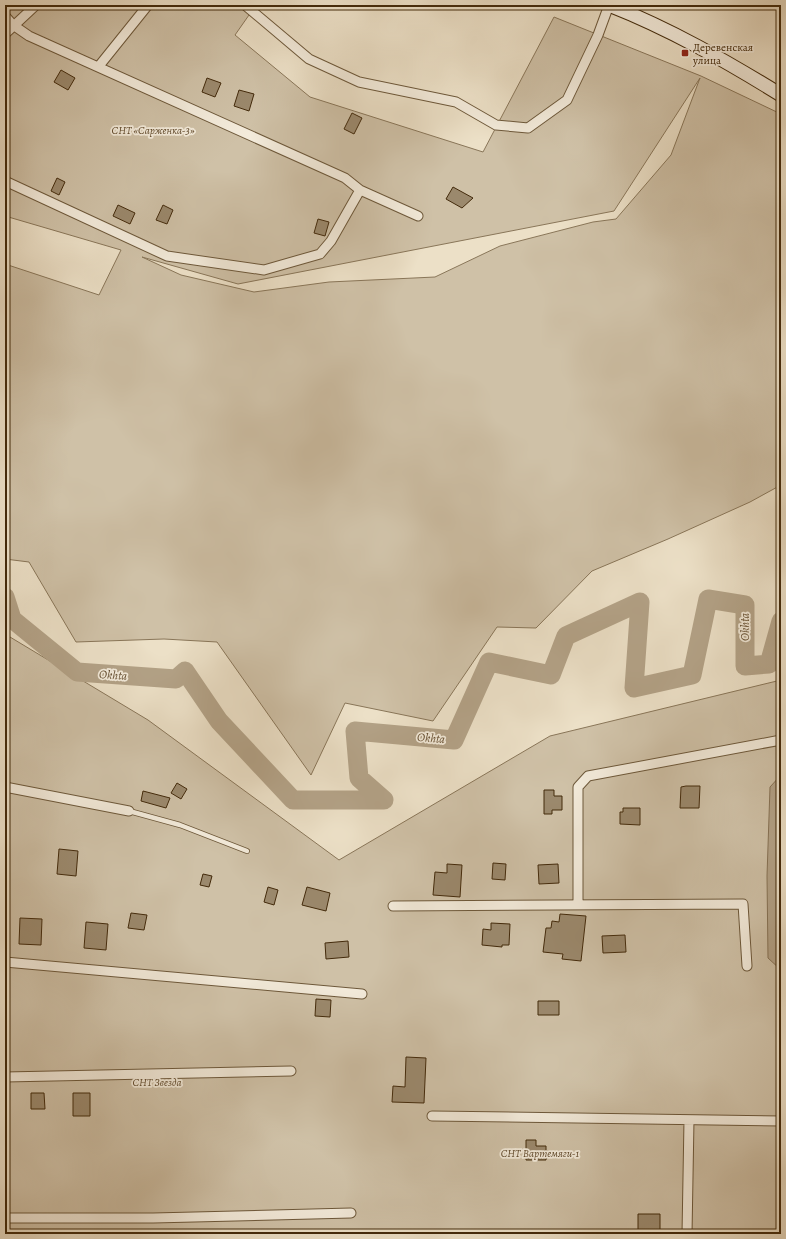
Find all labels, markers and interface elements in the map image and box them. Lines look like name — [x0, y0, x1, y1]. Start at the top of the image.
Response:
place label: Деревенская улица — [692, 40, 753, 68]
marker: Деревенская улица — [680, 48, 690, 58]
park label: СНТ «Сарженка-3» — [112, 123, 195, 138]
water label: Okhta — [737, 613, 753, 641]
water label: Okhta — [98, 666, 128, 684]
water label: Okhta — [416, 729, 446, 747]
park label: СНТ Звезда — [132, 1075, 182, 1090]
park label: СНТ Вартемяги-1 — [501, 1146, 580, 1161]

